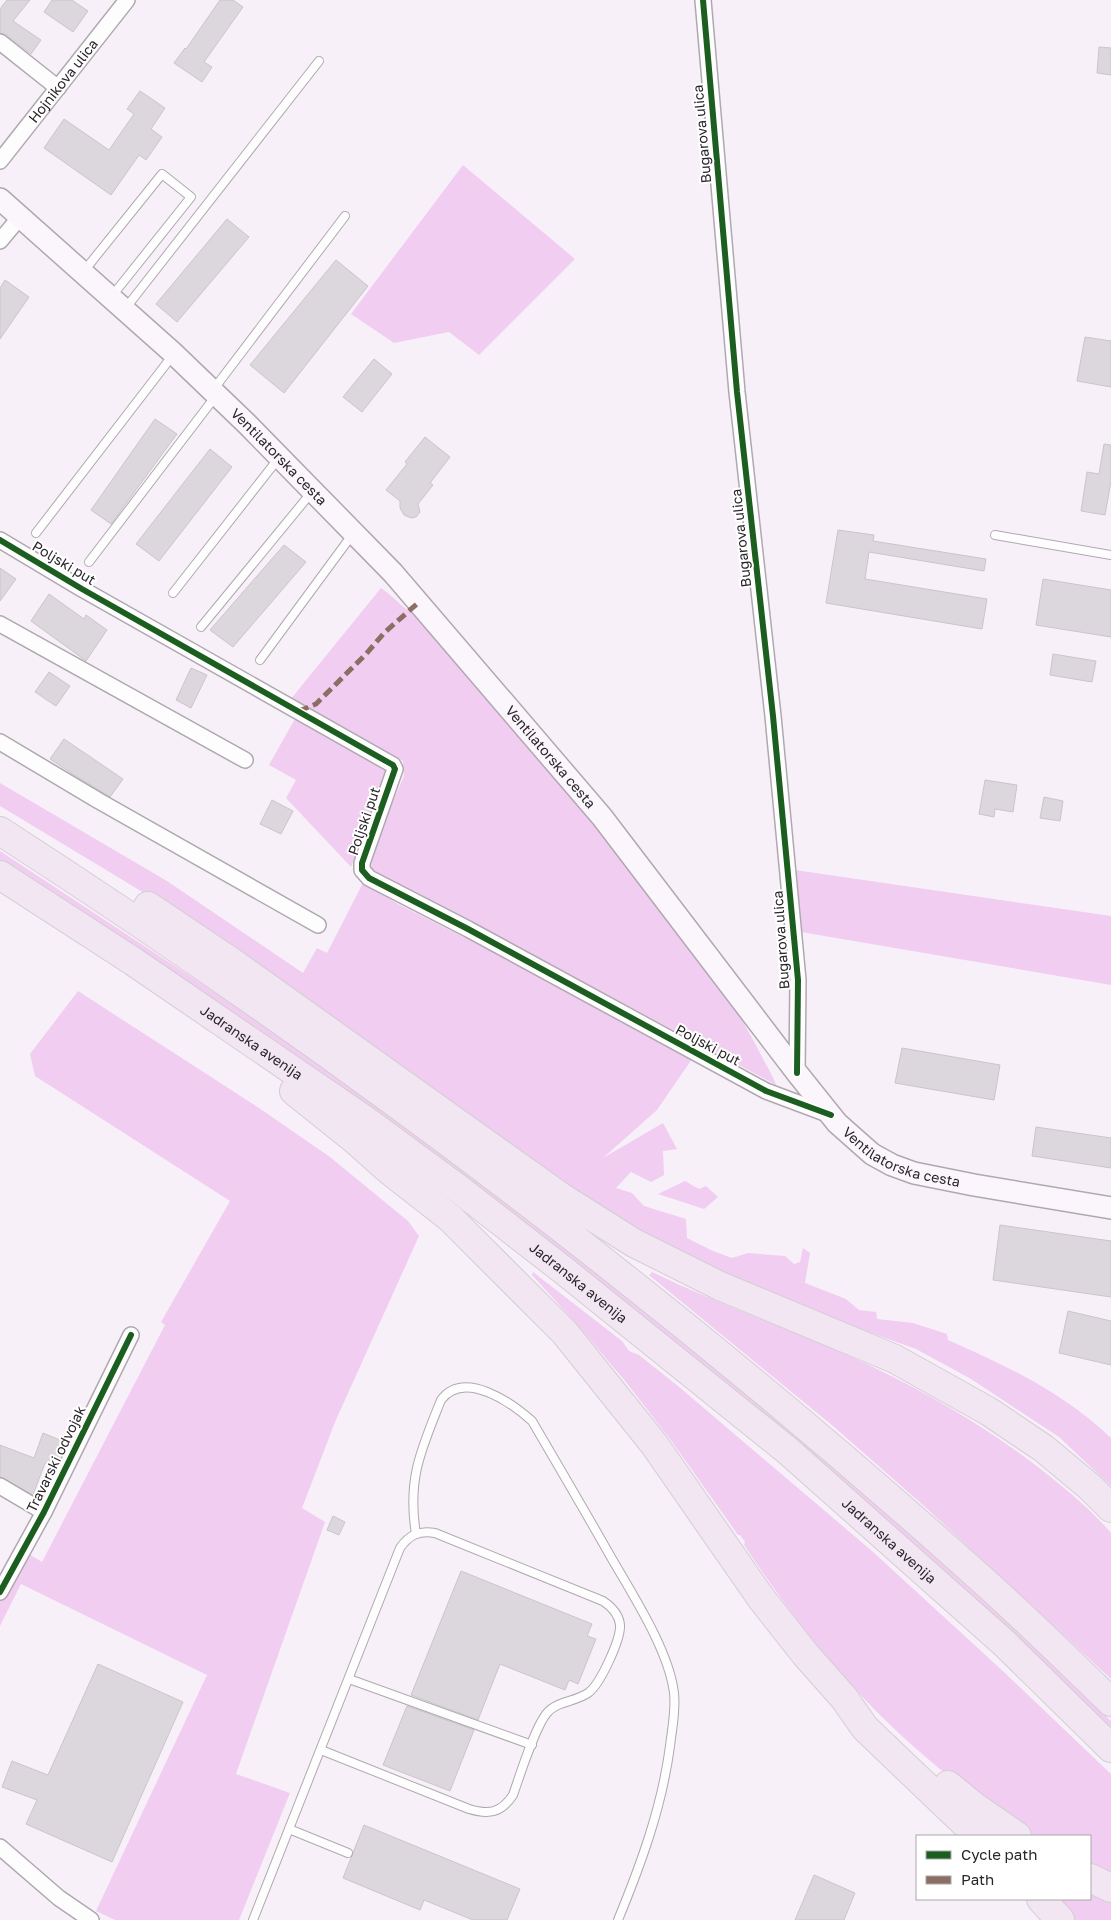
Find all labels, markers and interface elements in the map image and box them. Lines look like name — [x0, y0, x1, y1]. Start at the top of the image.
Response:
street label: Hojnikova ulica — [24, 35, 101, 126]
street label: Bugarova ulica — [689, 84, 714, 184]
street label: Ventilatorska cesta — [228, 404, 331, 509]
street label: Bugarova ulica — [727, 488, 754, 588]
street label: Poljski put — [29, 537, 99, 588]
street label: Ventilatorska cesta — [502, 702, 600, 811]
street label: Poljski put — [344, 785, 383, 857]
street label: Bugarova ulica — [769, 890, 792, 990]
street label: Jadranska avenija — [197, 1001, 306, 1083]
street label: Poljski put — [673, 1020, 744, 1069]
street label: Ventilatorska cesta — [839, 1123, 962, 1190]
street label: Jadranska avenija — [526, 1238, 631, 1326]
street label: Travarski odvojak — [22, 1403, 89, 1515]
street label: Jadranska avenija — [839, 1494, 940, 1587]
legend — [916, 1835, 1091, 1900]
text: Cycle path — [961, 1845, 1037, 1863]
text: Path — [961, 1870, 994, 1888]

